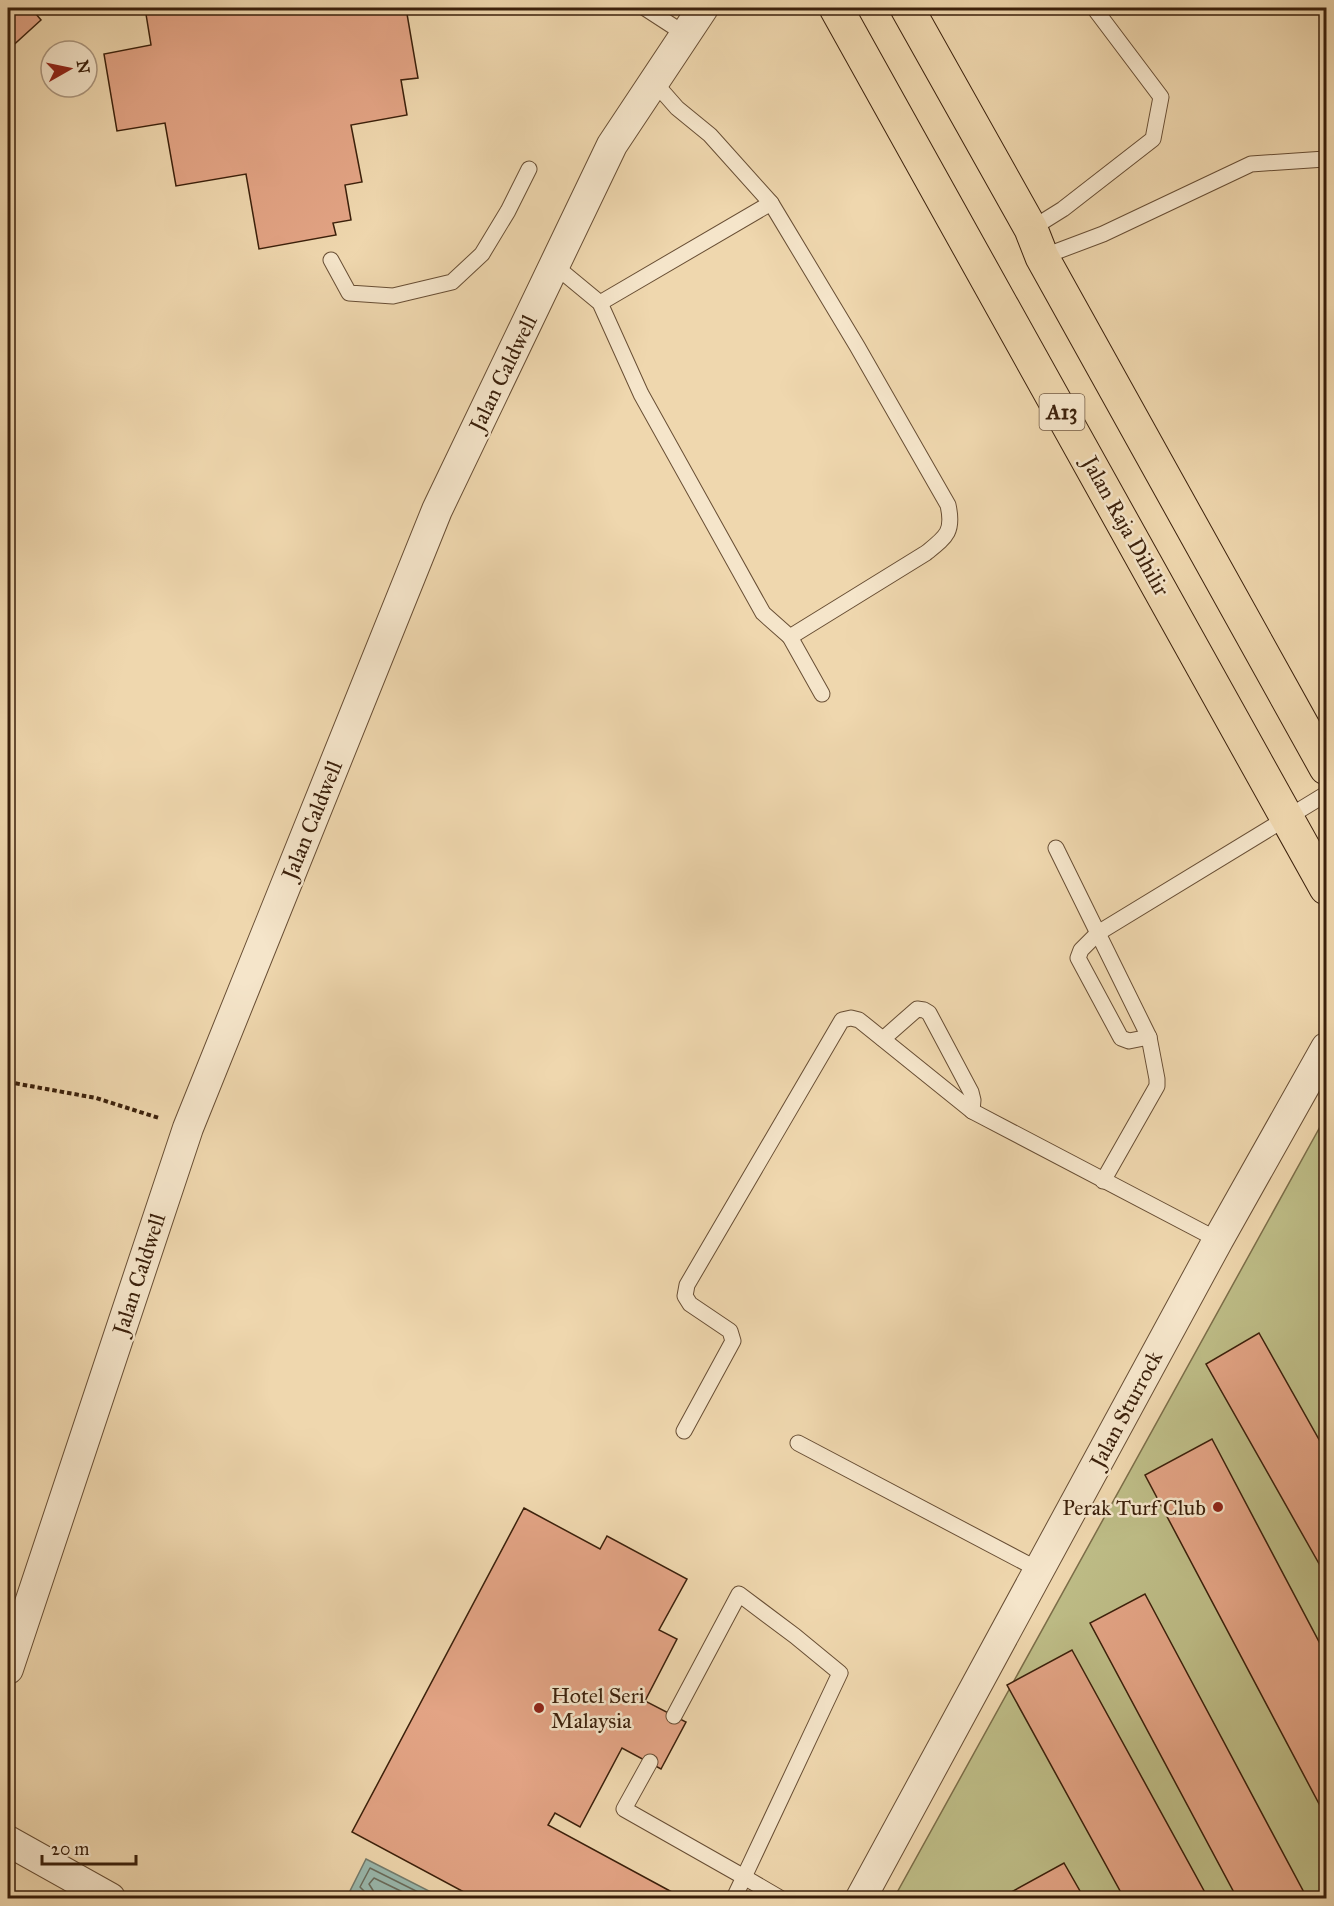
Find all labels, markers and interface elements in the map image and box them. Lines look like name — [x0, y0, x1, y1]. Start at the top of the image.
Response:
north arrow — [39, 39, 99, 99]
text: N — [73, 59, 94, 75]
street label: Jalan Caldwell — [462, 310, 543, 437]
road number: A13 — [1040, 394, 1084, 430]
street label: Jalan Raja Dihilir — [1075, 450, 1176, 601]
street label: Jalan Caldwell — [275, 757, 348, 885]
street label: Jalan Caldwell — [106, 1210, 171, 1340]
street label: Jalan Sturrock — [1083, 1345, 1169, 1474]
place label: Perak Turf Club — [1062, 1494, 1206, 1521]
marker: Perak Turf Club — [1211, 1500, 1225, 1514]
place label: Hotel Seri Malaysia — [551, 1682, 645, 1734]
marker: Hotel Seri Malaysia — [532, 1701, 546, 1715]
scale bar — [42, 1828, 136, 1866]
text: 20 m — [51, 1838, 89, 1860]

